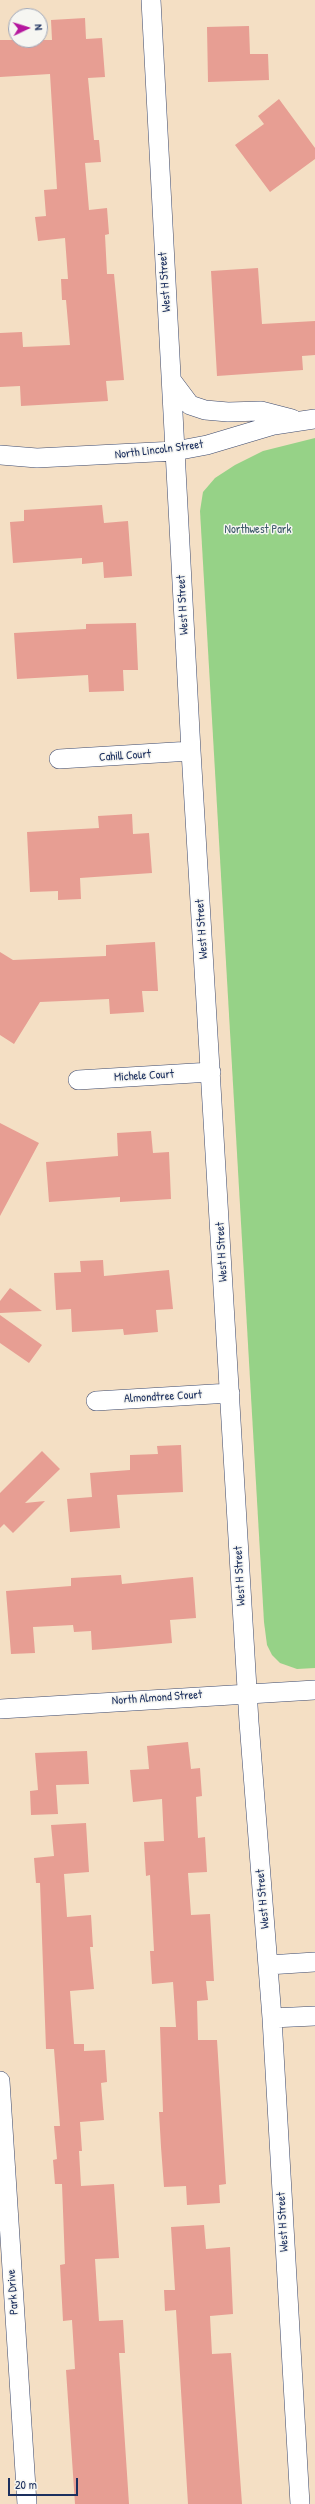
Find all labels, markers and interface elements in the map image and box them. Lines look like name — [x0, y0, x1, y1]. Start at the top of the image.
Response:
north arrow — [8, 8, 48, 48]
text: N — [32, 24, 46, 31]
street label: West H Street — [156, 252, 174, 312]
street label: North Lincoln Street — [114, 437, 204, 463]
park label: Northwest Park — [225, 523, 291, 537]
street label: West H Street — [174, 575, 192, 635]
street label: Cahill Court — [99, 747, 151, 765]
street label: West H Street — [193, 899, 211, 959]
street label: Michele Court — [114, 1067, 174, 1085]
street label: West H Street — [213, 1222, 231, 1282]
street label: Almondtree Court — [124, 1388, 202, 1406]
street label: West H Street — [231, 1546, 249, 1606]
street label: North Almond Street — [111, 1688, 203, 1708]
street label: West H Street — [253, 1868, 273, 1930]
street label: West H Street — [274, 2192, 292, 2252]
street label: Park Drive — [4, 2269, 22, 2315]
scale bar — [10, 2470, 80, 2496]
text: 20 m — [15, 2476, 37, 2493]

